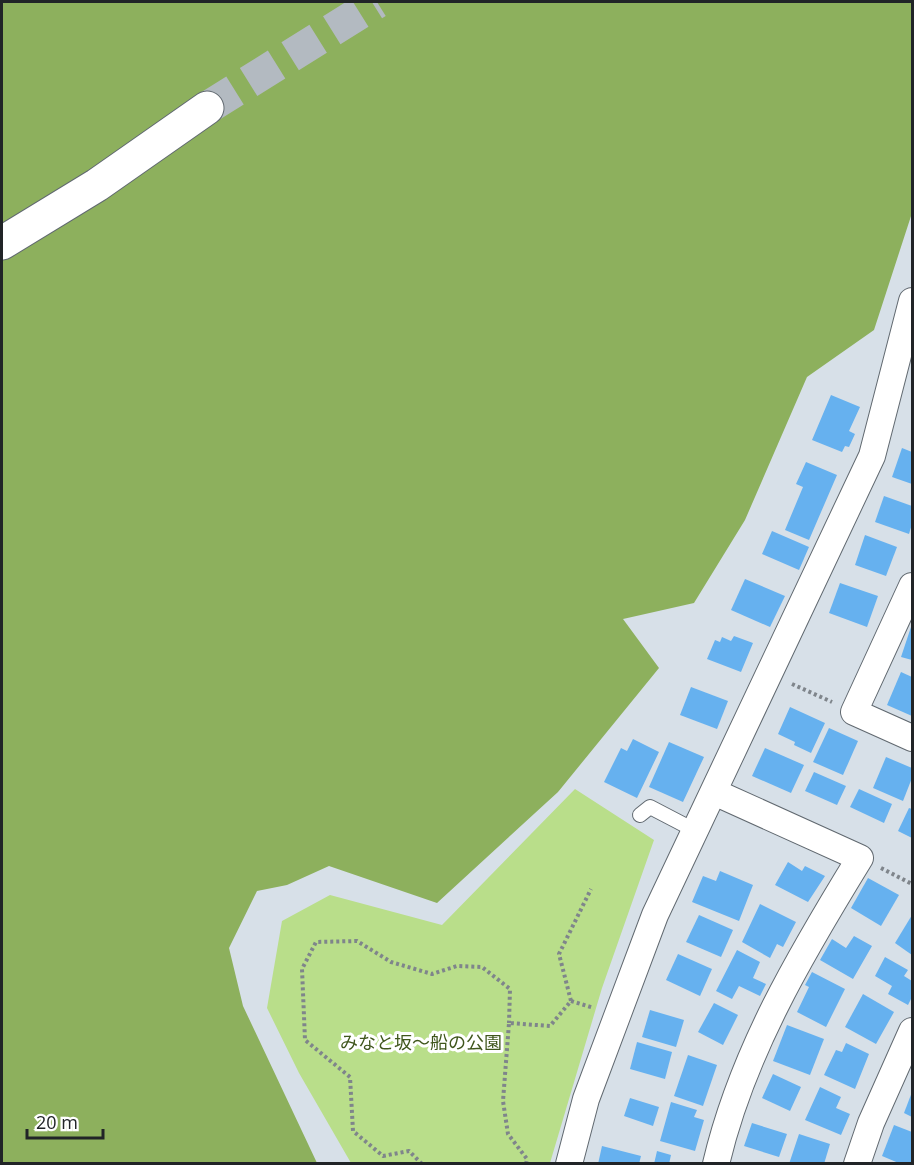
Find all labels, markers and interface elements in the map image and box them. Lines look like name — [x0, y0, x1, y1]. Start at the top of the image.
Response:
park label: みなと坂〜船の公園 — [340, 1030, 502, 1054]
scale bar — [27, 1102, 104, 1140]
text: 20 m — [36, 1110, 78, 1134]

